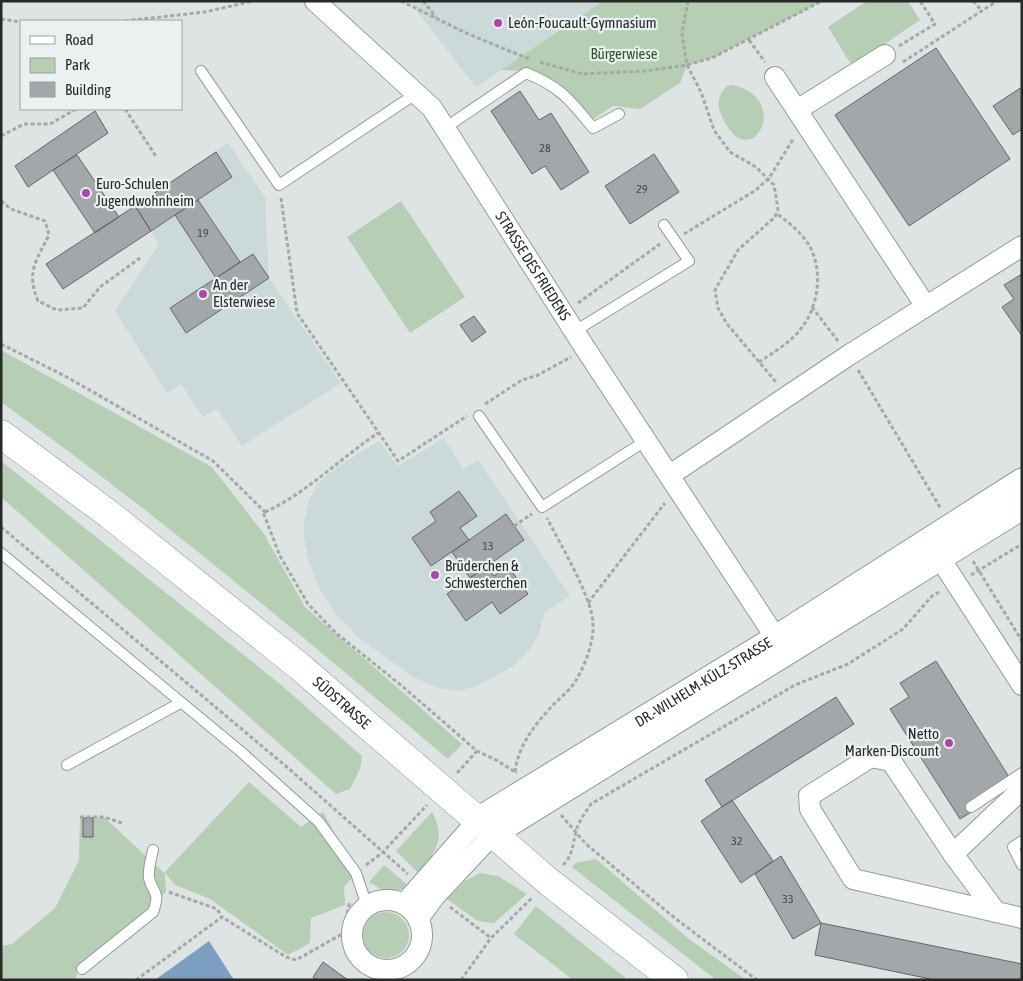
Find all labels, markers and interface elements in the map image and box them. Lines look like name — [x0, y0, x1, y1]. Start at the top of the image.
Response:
place label: León-Foucault-Gymnasium — [508, 14, 656, 31]
marker: León-Foucault-Gymnasium — [492, 17, 504, 29]
legend — [20, 20, 182, 110]
text: Road — [65, 31, 94, 48]
park label: Bürgerwiese — [590, 45, 658, 62]
text: Park — [65, 56, 90, 73]
text: Building — [65, 81, 111, 98]
house number: 28 — [539, 141, 551, 155]
place label: Euro-Schulen Jugendwohnheim — [96, 175, 194, 209]
house number: 29 — [636, 182, 648, 196]
marker: Euro-Schulen Jugendwohnheim — [80, 187, 92, 199]
street label: STRASSE DES FRIEDENS — [492, 208, 574, 323]
house number: 19 — [197, 226, 209, 240]
place label: An der Elsterwiese — [213, 276, 276, 310]
marker: An der Elsterwiese — [197, 288, 209, 300]
house number: 13 — [482, 539, 494, 553]
place label: Brüderchen & Schwesterchen — [445, 557, 527, 591]
marker: Brüderchen & Schwesterchen — [429, 569, 441, 581]
street label: DR.-WILHELM-KÜLZ-STRASSE — [632, 633, 775, 730]
street label: SÜDSTRASSE — [310, 673, 375, 732]
place label: Netto Marken-Discount — [845, 725, 939, 759]
marker: Netto Marken-Discount — [943, 737, 955, 749]
house number: 32 — [731, 834, 743, 848]
house number: 33 — [782, 892, 794, 906]

